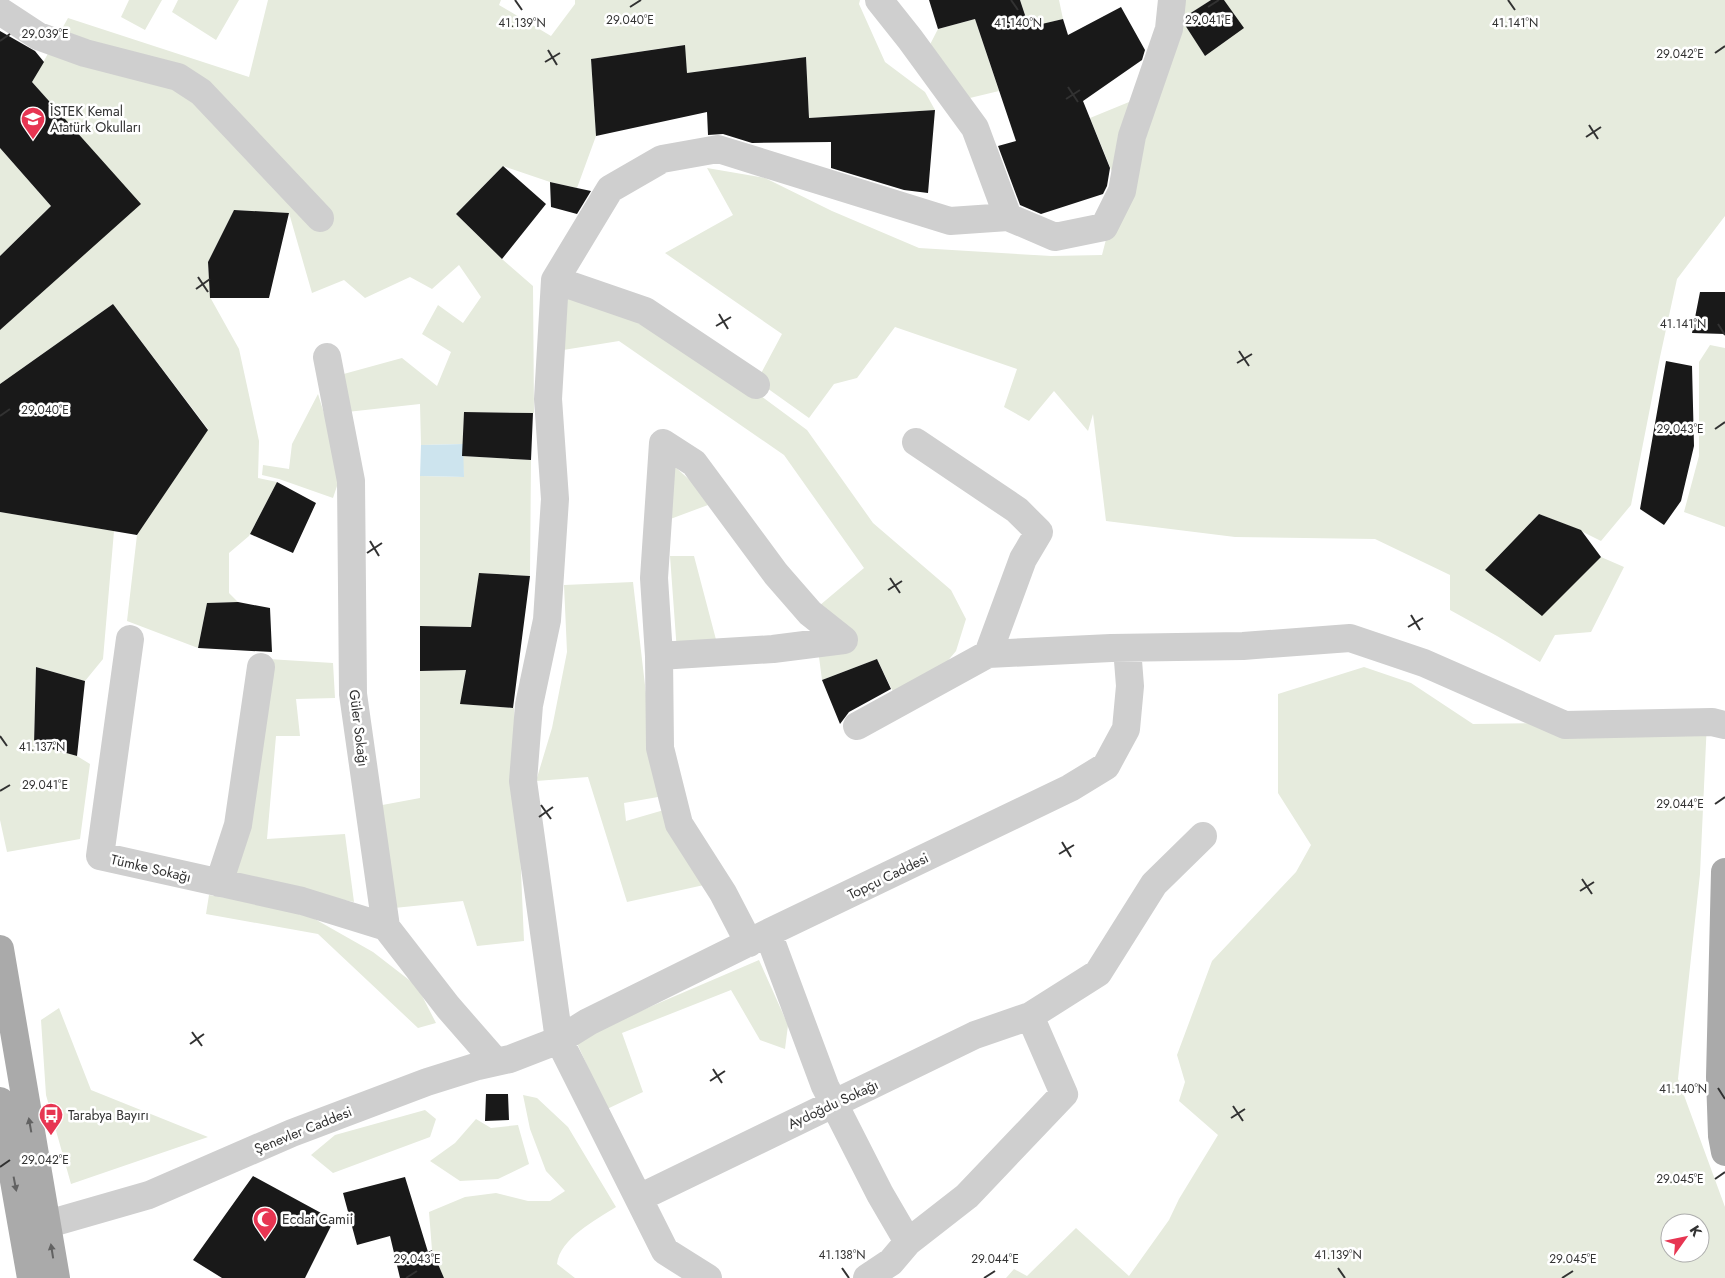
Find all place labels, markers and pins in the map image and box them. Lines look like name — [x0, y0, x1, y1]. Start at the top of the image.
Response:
place label: İSTEK Kemal Atatürk Okulları — [50, 101, 141, 137]
school or university icon: İSTEK Kemal Atatürk Okulları — [20, 106, 46, 140]
bus stop icon: Tarabya Bayırı — [38, 1102, 64, 1136]
place label: Tarabya Bayırı — [68, 1105, 149, 1125]
mosque icon: Ecdat Camii — [252, 1206, 278, 1240]
place label: Ecdat Camii — [282, 1209, 353, 1229]

